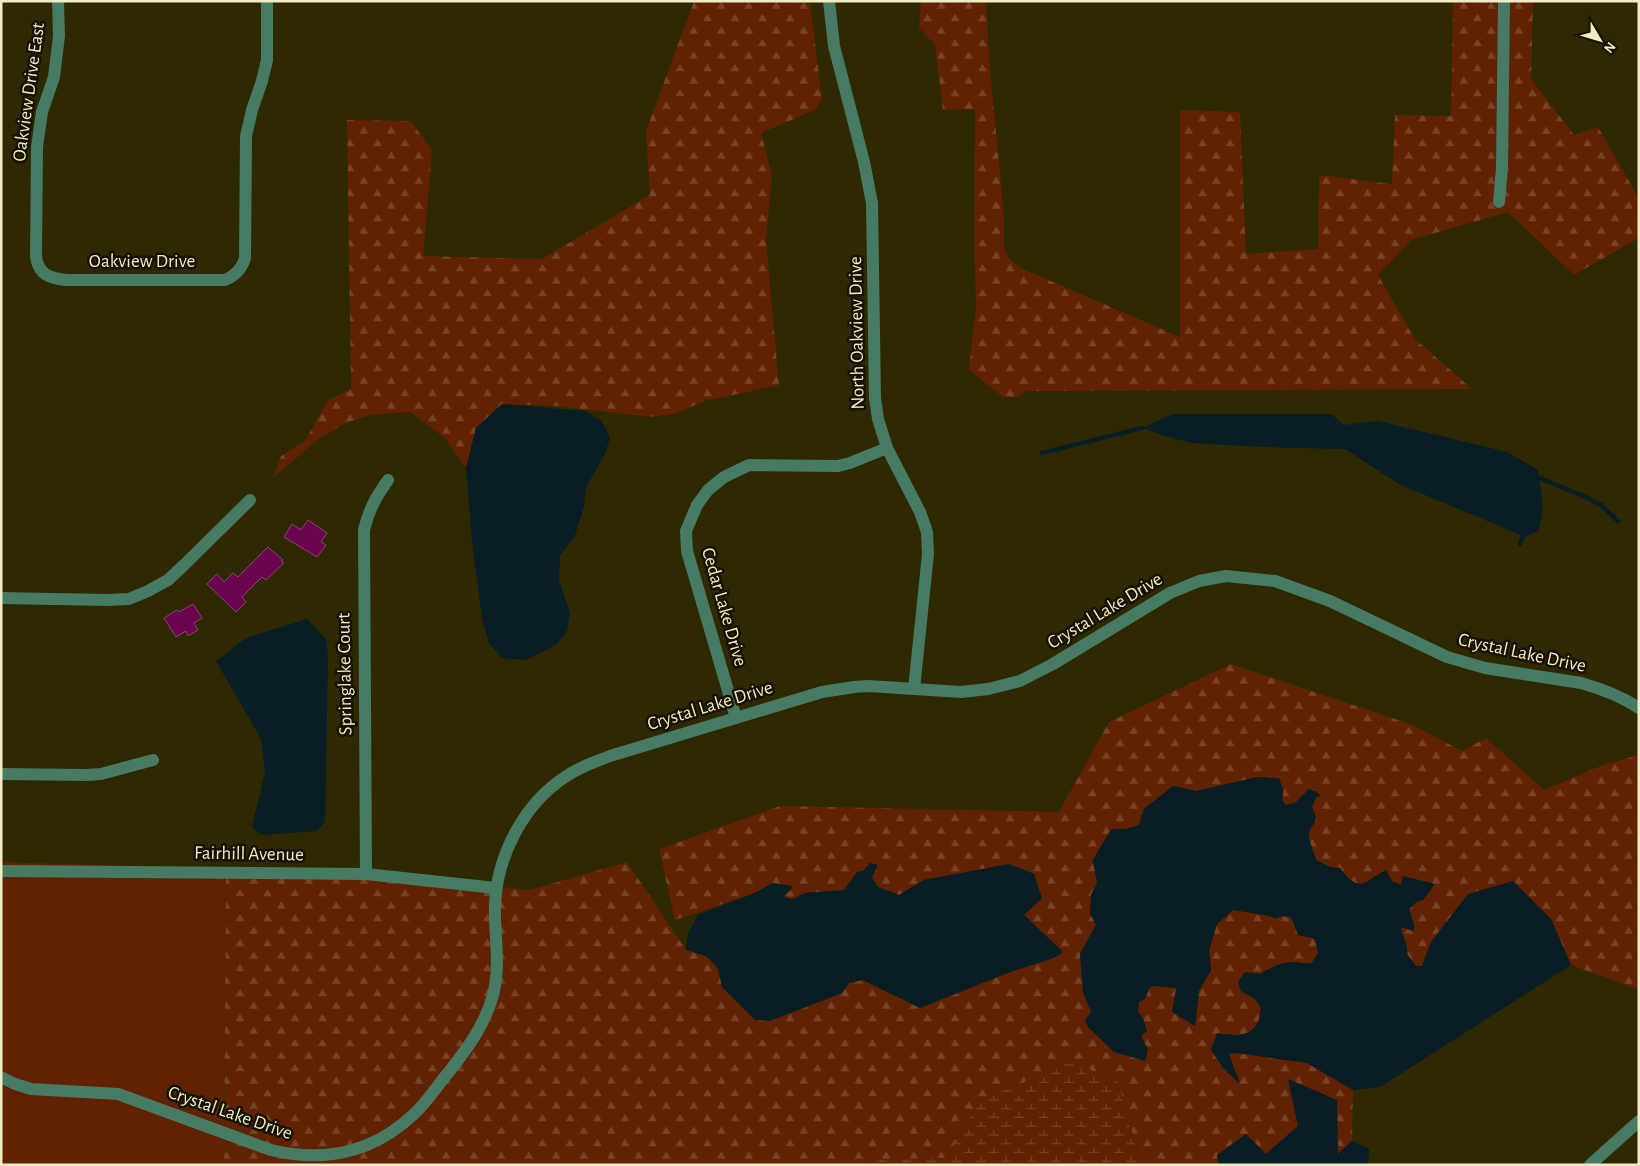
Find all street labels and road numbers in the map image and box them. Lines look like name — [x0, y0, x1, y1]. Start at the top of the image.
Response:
street label: Oakview Drive East — [10, 21, 48, 163]
street label: Oakview Drive — [89, 252, 195, 271]
street label: North Oakview Drive — [846, 256, 868, 410]
street label: Cedar Lake Drive — [698, 546, 750, 668]
street label: Crystal Lake Drive — [1044, 569, 1166, 653]
street label: Springlake Court — [334, 613, 356, 735]
street label: Crystal Lake Drive — [1456, 630, 1588, 676]
street label: Crystal Lake Drive — [645, 678, 775, 734]
street label: Fairhill Avenue — [194, 844, 304, 864]
street label: Crystal Lake Drive — [165, 1083, 295, 1143]

